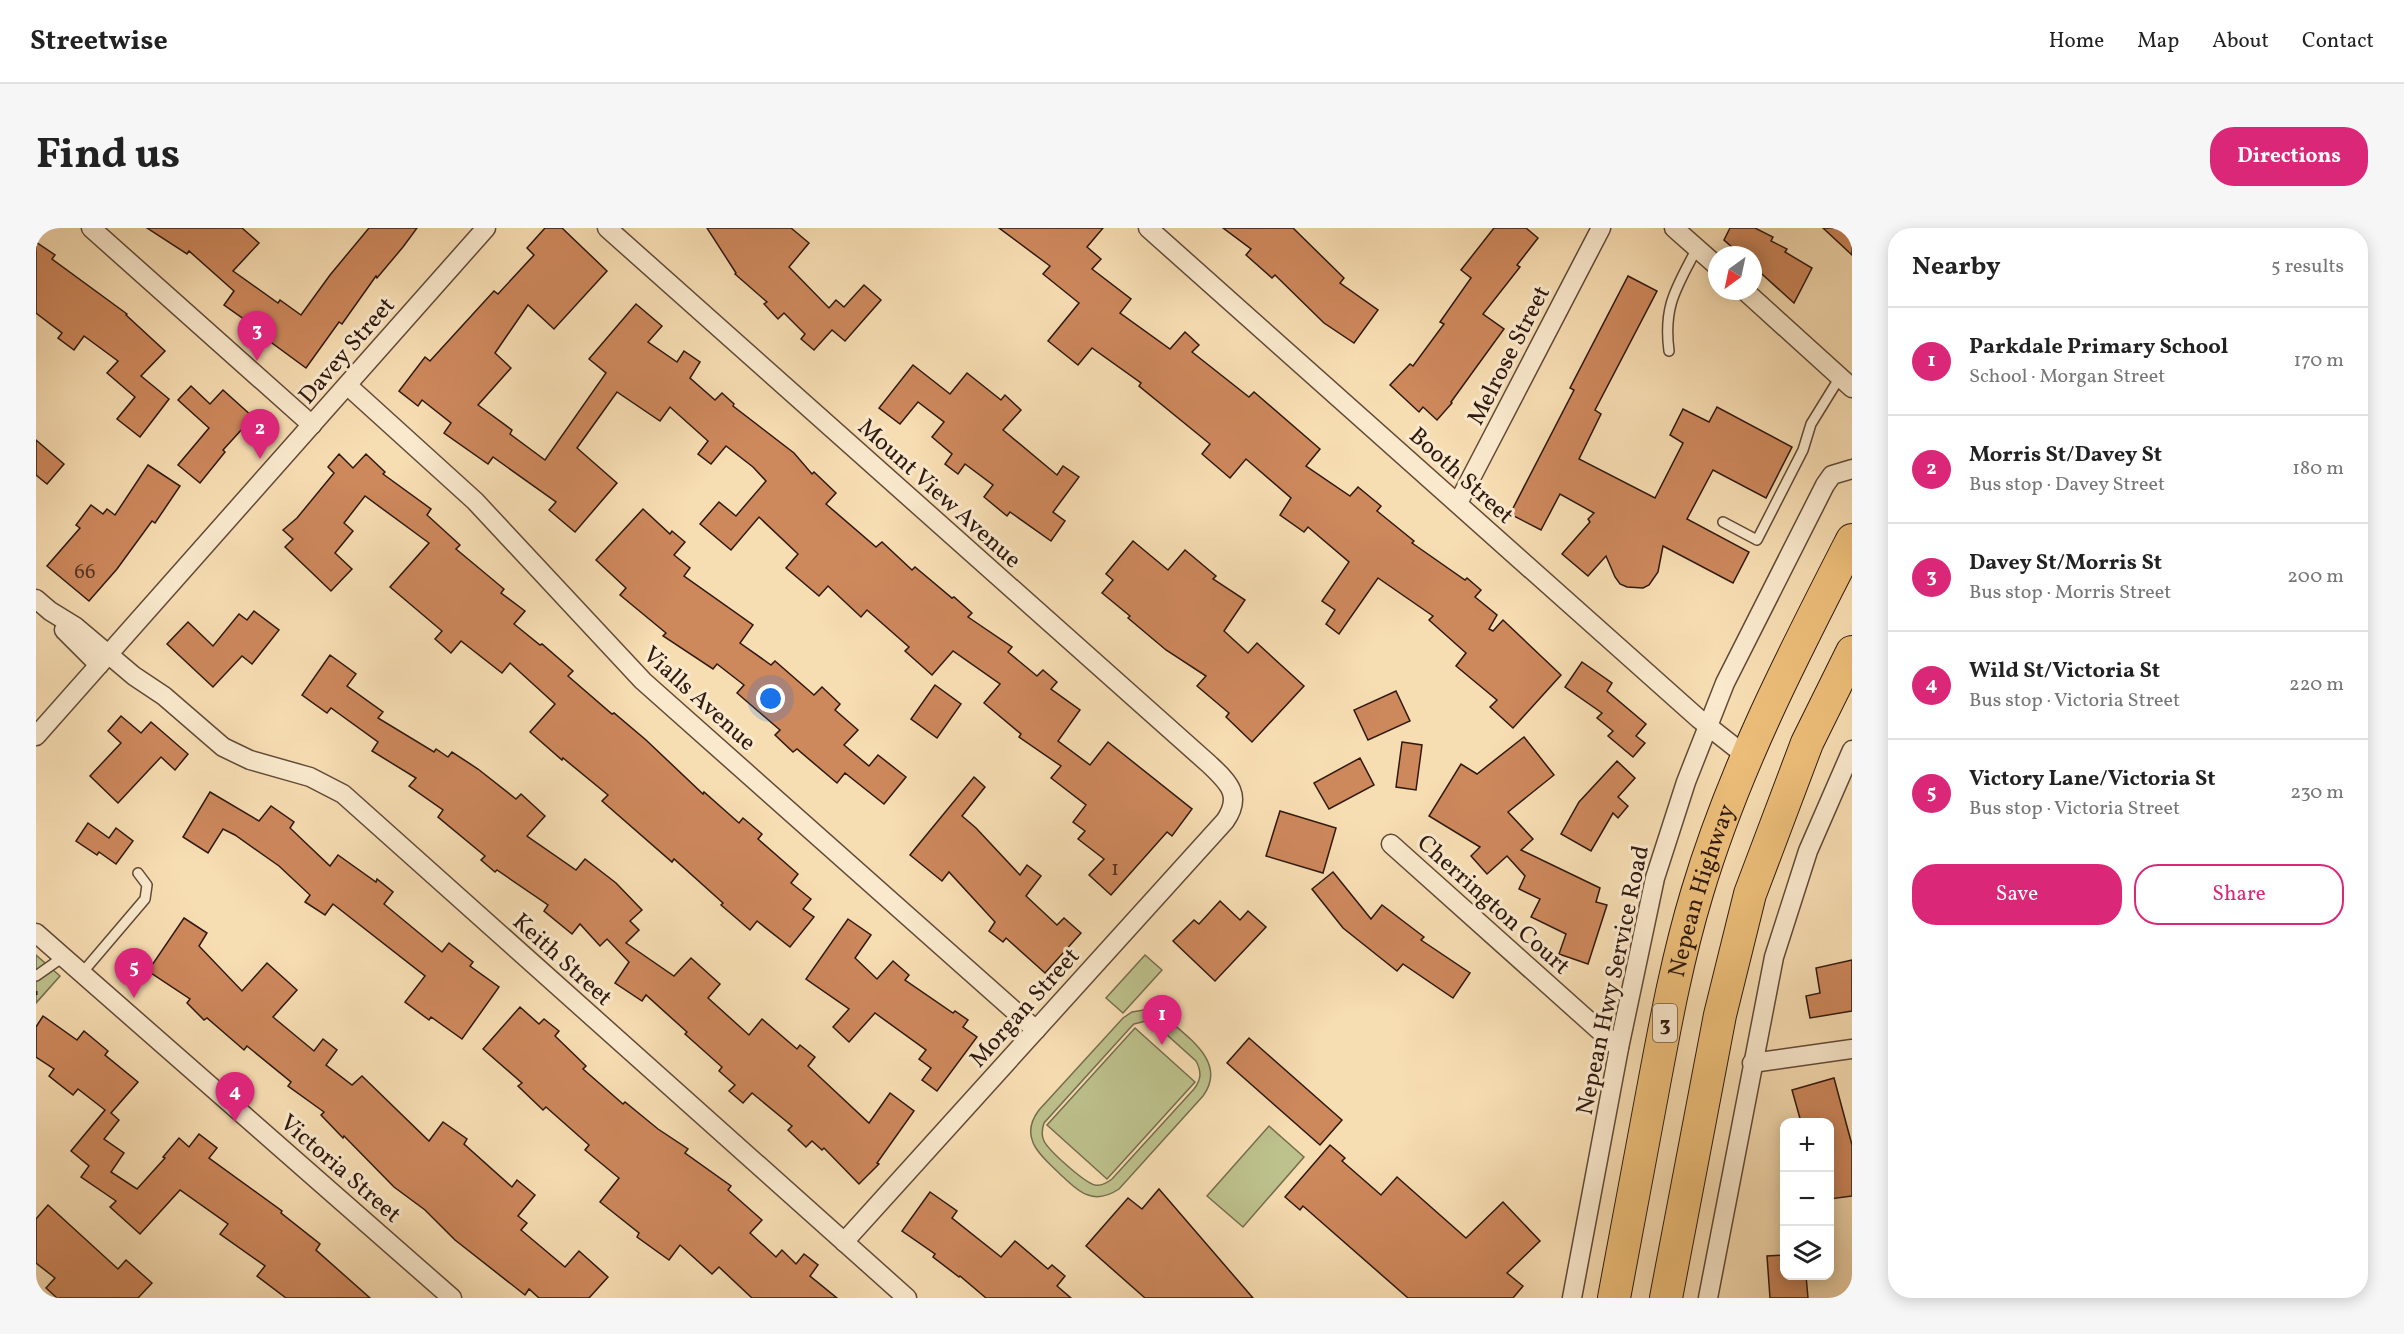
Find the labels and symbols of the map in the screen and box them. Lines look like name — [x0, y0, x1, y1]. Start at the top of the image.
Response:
north arrow — [1708, 246, 1762, 300]
street label: Melrose Street — [1460, 280, 1560, 432]
street label: Davey Street — [291, 290, 404, 412]
pin: 3 — [238, 312, 276, 361]
pin: 2 — [240, 410, 280, 459]
street label: Mount View Avenue — [849, 412, 1028, 577]
street label: Booth Street — [1401, 420, 1521, 533]
house number: 66 — [74, 558, 96, 587]
street label: Vialls Avenue — [634, 639, 763, 760]
your location — [756, 684, 785, 713]
street label: Nepean Highway — [1661, 800, 1745, 981]
street label: Cherrington Court — [1409, 827, 1577, 984]
street label: Nepean Hwy Service Road — [1569, 842, 1659, 1118]
house number: 1 — [1111, 855, 1119, 884]
street label: Keith Street — [504, 906, 619, 1015]
street label: Morgan Street — [962, 941, 1089, 1076]
pin: 5 — [114, 948, 154, 998]
pin: 1 — [1142, 996, 1182, 1045]
road number: 3 — [1653, 1004, 1677, 1042]
pin: 4 — [216, 1072, 254, 1122]
street label: Victoria Street — [272, 1107, 408, 1232]

